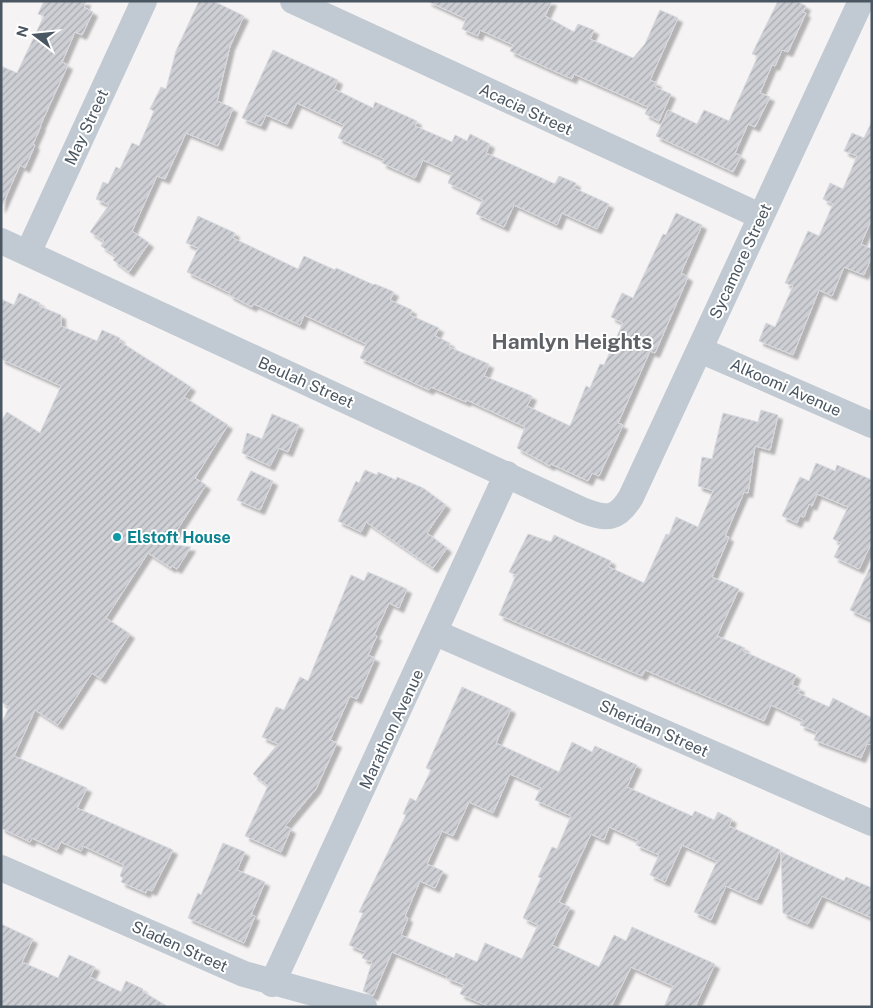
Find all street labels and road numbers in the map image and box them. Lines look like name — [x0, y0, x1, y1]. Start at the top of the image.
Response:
street label: Acacia Street — [476, 80, 575, 139]
street label: May Street — [61, 86, 112, 168]
street label: Sycamore Street — [705, 200, 776, 322]
street label: Beulah Street — [255, 353, 357, 412]
street label: Alkoomi Avenue — [727, 354, 844, 420]
street label: Marathon Avenue — [355, 666, 428, 792]
street label: Sheridan Street — [596, 696, 711, 761]
street label: Sladen Street — [129, 917, 231, 976]

